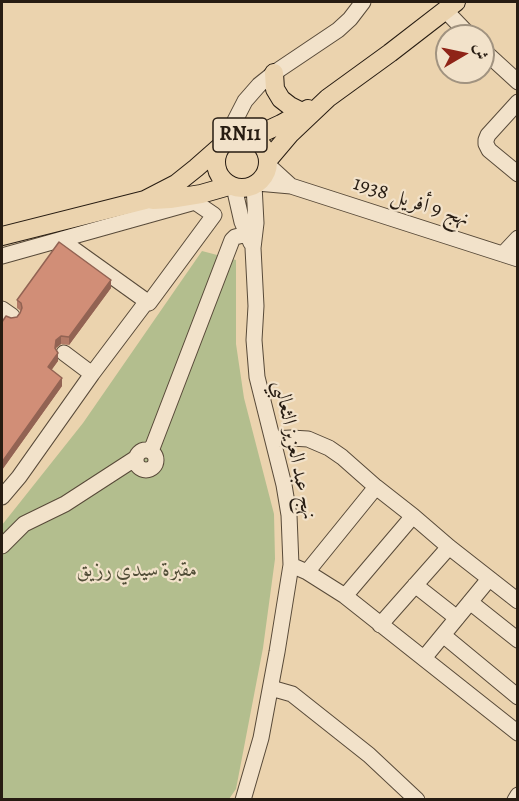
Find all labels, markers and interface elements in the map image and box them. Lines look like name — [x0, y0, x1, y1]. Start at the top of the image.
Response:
north arrow — [435, 24, 495, 84]
text: ش — [469, 42, 493, 61]
road number: RN11 — [213, 118, 267, 152]
street label: نهج 9 أفريل 1938 — [350, 171, 472, 233]
street label: نهج عبد العزيز الثعالبي — [267, 378, 321, 522]
park label: مقبرة سيدي رزيق — [76, 558, 198, 584]

